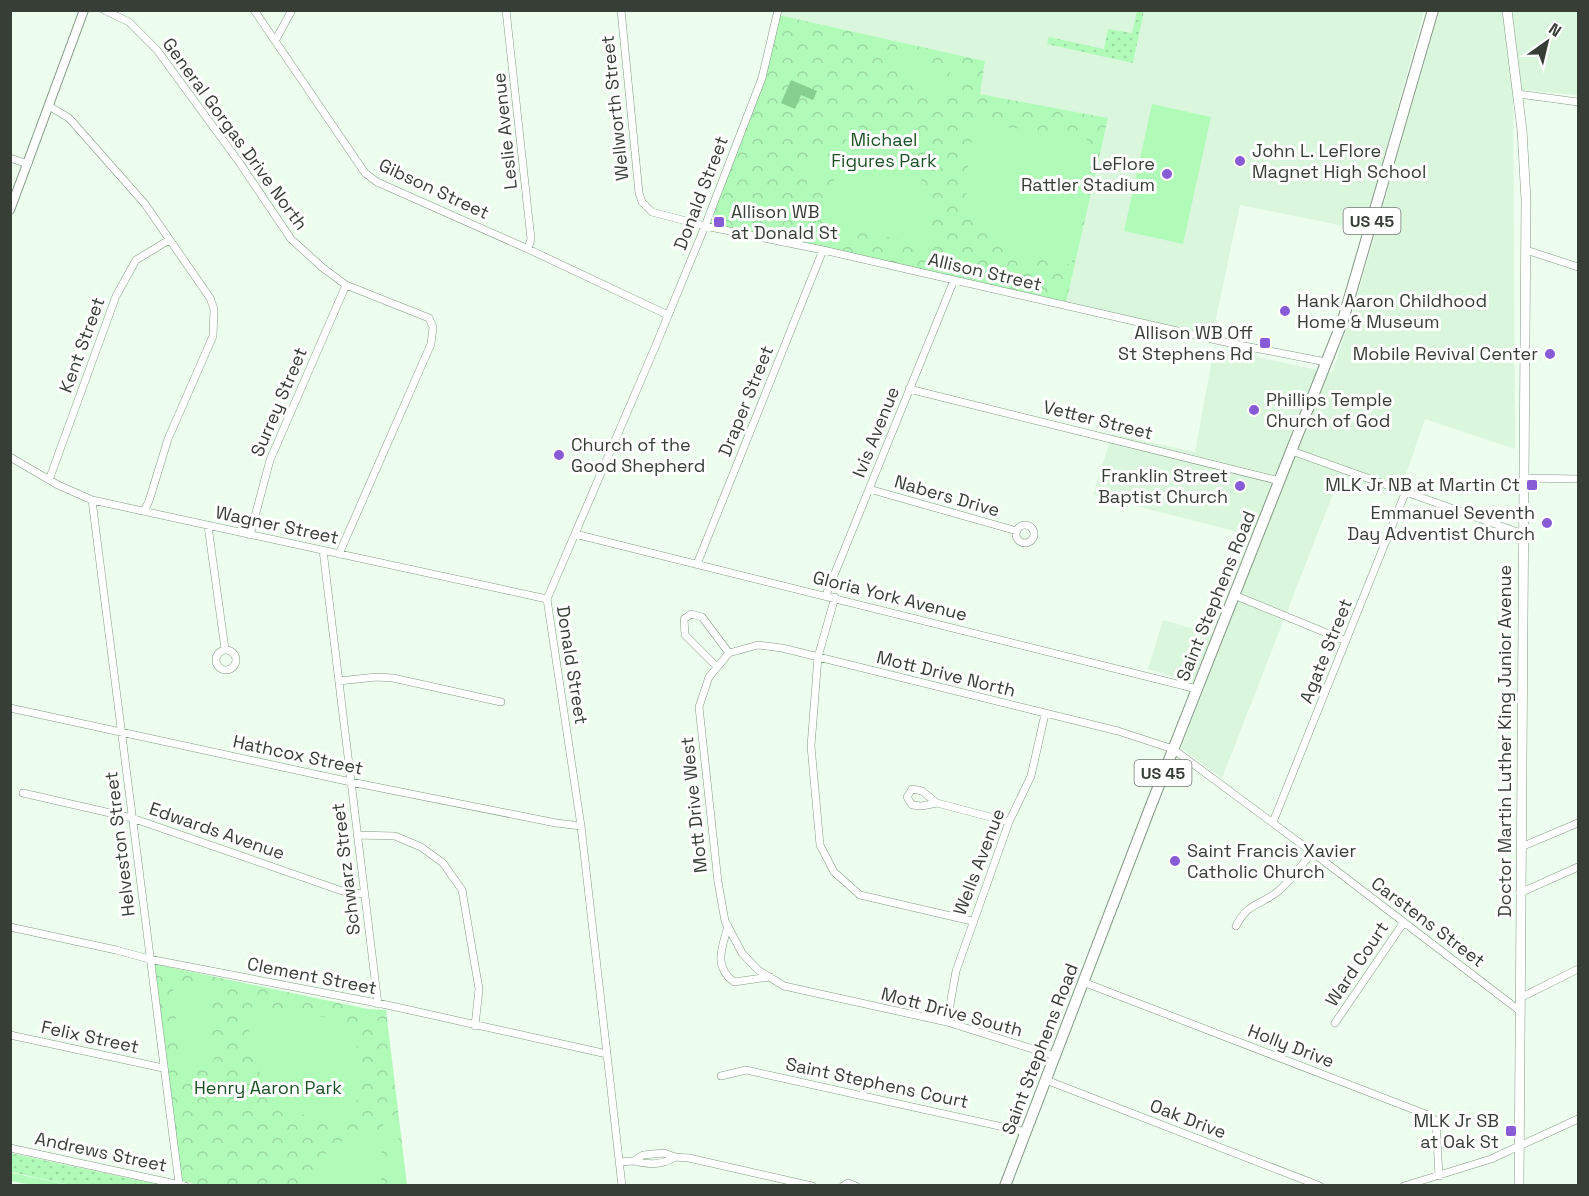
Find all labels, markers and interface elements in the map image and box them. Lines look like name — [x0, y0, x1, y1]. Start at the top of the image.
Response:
north arrow — [1517, 12, 1577, 72]
text: N — [1545, 18, 1565, 42]
street label: General Gorgas Drive North — [158, 33, 313, 234]
street label: Wellworth Street — [595, 34, 634, 182]
street label: Leslie Avenue — [487, 71, 522, 191]
park label: Michael Figures Park — [831, 128, 937, 172]
street label: Donald Street — [668, 133, 733, 253]
place label: John L. LeFlore Magnet High School — [1252, 139, 1426, 183]
place label: LeFlore Rattler Stadium — [1021, 152, 1155, 196]
street label: Gibson Street — [375, 153, 493, 224]
marker: John L. LeFlore Magnet High School — [1233, 154, 1247, 168]
marker: LeFlore Rattler Stadium — [1160, 167, 1174, 181]
place label: Allison WB at Donald St — [731, 200, 838, 244]
road number: US 45 — [1344, 208, 1400, 234]
marker: Allison WB at Donald St — [712, 215, 726, 229]
street label: Allison Street — [926, 247, 1044, 296]
place label: Hank Aaron Childhood Home & Museum — [1297, 289, 1487, 333]
street label: Kent Street — [54, 294, 109, 396]
marker: Hank Aaron Childhood Home & Museum — [1278, 304, 1292, 318]
place label: Allison WB Off St Stephens Rd — [1118, 321, 1253, 365]
marker: Allison WB Off St Stephens Rd — [1258, 336, 1272, 350]
street label: Draper Street — [713, 342, 778, 460]
place label: Mobile Revival Center — [1353, 342, 1538, 365]
street label: Surrey Street — [245, 344, 312, 460]
marker: Mobile Revival Center — [1543, 347, 1557, 361]
street label: Ivis Avenue — [847, 383, 904, 481]
place label: Phillips Temple Church of God — [1266, 388, 1392, 432]
street label: Vetter Street — [1041, 395, 1155, 444]
marker: Phillips Temple Church of God — [1247, 403, 1261, 417]
place label: Church of the Good Shepherd — [571, 433, 705, 477]
marker: Church of the Good Shepherd — [552, 448, 566, 462]
place label: Franklin Street Baptist Church — [1098, 464, 1228, 508]
street label: Nabers Drive — [892, 470, 1002, 522]
place label: MLK Jr NB at Martin Ct — [1325, 473, 1520, 496]
marker: MLK Jr NB at Martin Ct — [1525, 478, 1539, 492]
marker: Franklin Street Baptist Church — [1233, 479, 1247, 493]
street label: Wagner Street — [213, 500, 341, 549]
place label: Emmanuel Seventh Day Adventist Church — [1347, 501, 1535, 545]
street label: Saint Stephens Road — [1171, 507, 1260, 684]
marker: Emmanuel Seventh Day Adventist Church — [1540, 516, 1554, 530]
street label: Gloria York Avenue — [811, 565, 970, 626]
street label: Doctor Martin Luther King Junior Avenue — [1493, 565, 1516, 917]
street label: Agate Street — [1294, 595, 1357, 707]
street label: Donald Street — [552, 604, 593, 726]
street label: Mott Drive North — [874, 645, 1018, 702]
street label: Hathcox Street — [231, 729, 365, 780]
street label: Mott Drive West — [675, 736, 712, 874]
road number: US 45 — [1134, 760, 1192, 786]
street label: Helveston Street — [99, 770, 140, 918]
street label: Edwards Avenue — [146, 797, 288, 864]
street label: Schwarz Street — [326, 802, 365, 937]
street label: Wells Avenue — [948, 805, 1009, 918]
place label: Saint Francis Xavier Catholic Church — [1187, 839, 1356, 883]
marker: Saint Francis Xavier Catholic Church — [1168, 854, 1182, 868]
street label: Carstens Street — [1367, 871, 1490, 972]
street label: Ward Court — [1320, 917, 1393, 1011]
street label: Clement Street — [245, 952, 379, 999]
street label: Saint Stephens Road — [996, 960, 1083, 1138]
street label: Mott Drive South — [879, 982, 1025, 1041]
street label: Felix Street — [39, 1015, 141, 1058]
street label: Holly Drive — [1245, 1019, 1338, 1072]
street label: Saint Stephens Court — [784, 1052, 971, 1113]
park label: Henry Aaron Park — [194, 1076, 342, 1099]
street label: Oak Drive — [1147, 1093, 1230, 1144]
place label: MLK Jr SB at Oak St — [1414, 1109, 1499, 1153]
marker: MLK Jr SB at Oak St — [1504, 1124, 1518, 1138]
street label: Andrews Street — [33, 1126, 169, 1177]

